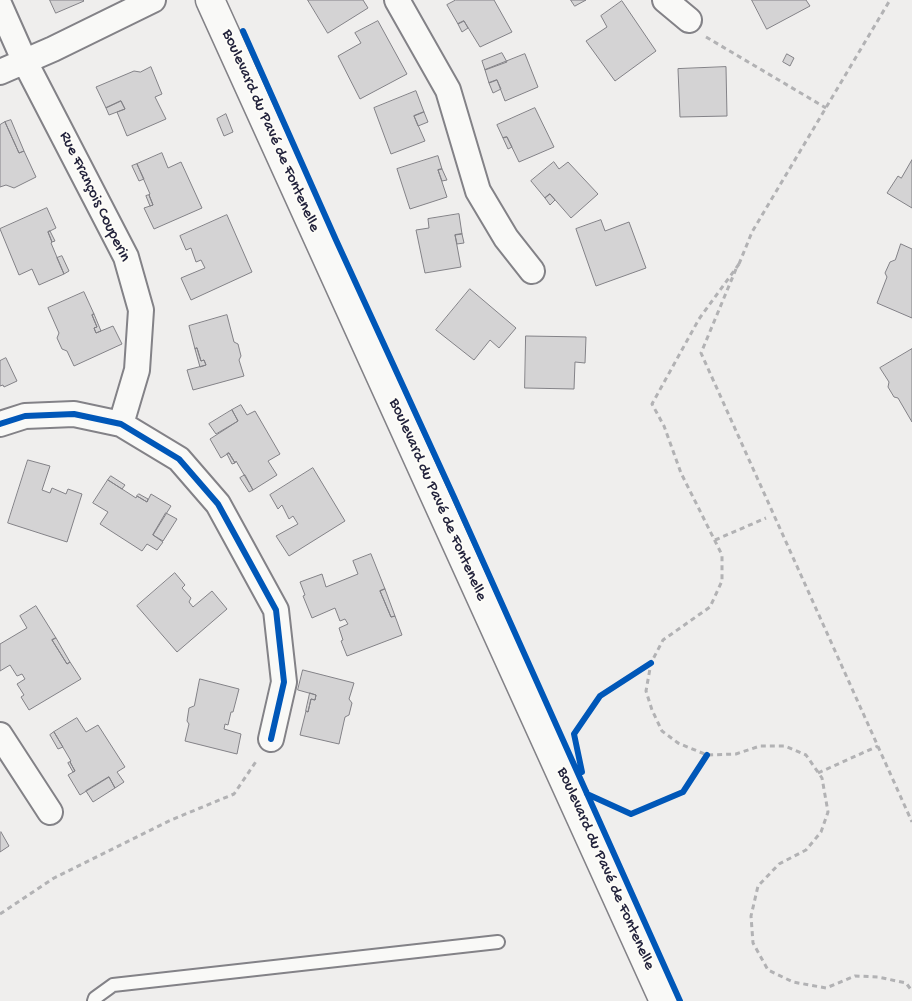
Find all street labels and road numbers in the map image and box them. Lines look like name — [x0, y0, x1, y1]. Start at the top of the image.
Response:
street label: Boulevard du Pavé de Fontenelle — [217, 27, 323, 235]
street label: Rue François Couperin — [54, 129, 134, 265]
street label: Boulevard du Pavé de Fontenelle — [384, 396, 490, 604]
street label: Boulevard du Pavé de Fontenelle — [552, 765, 658, 973]

